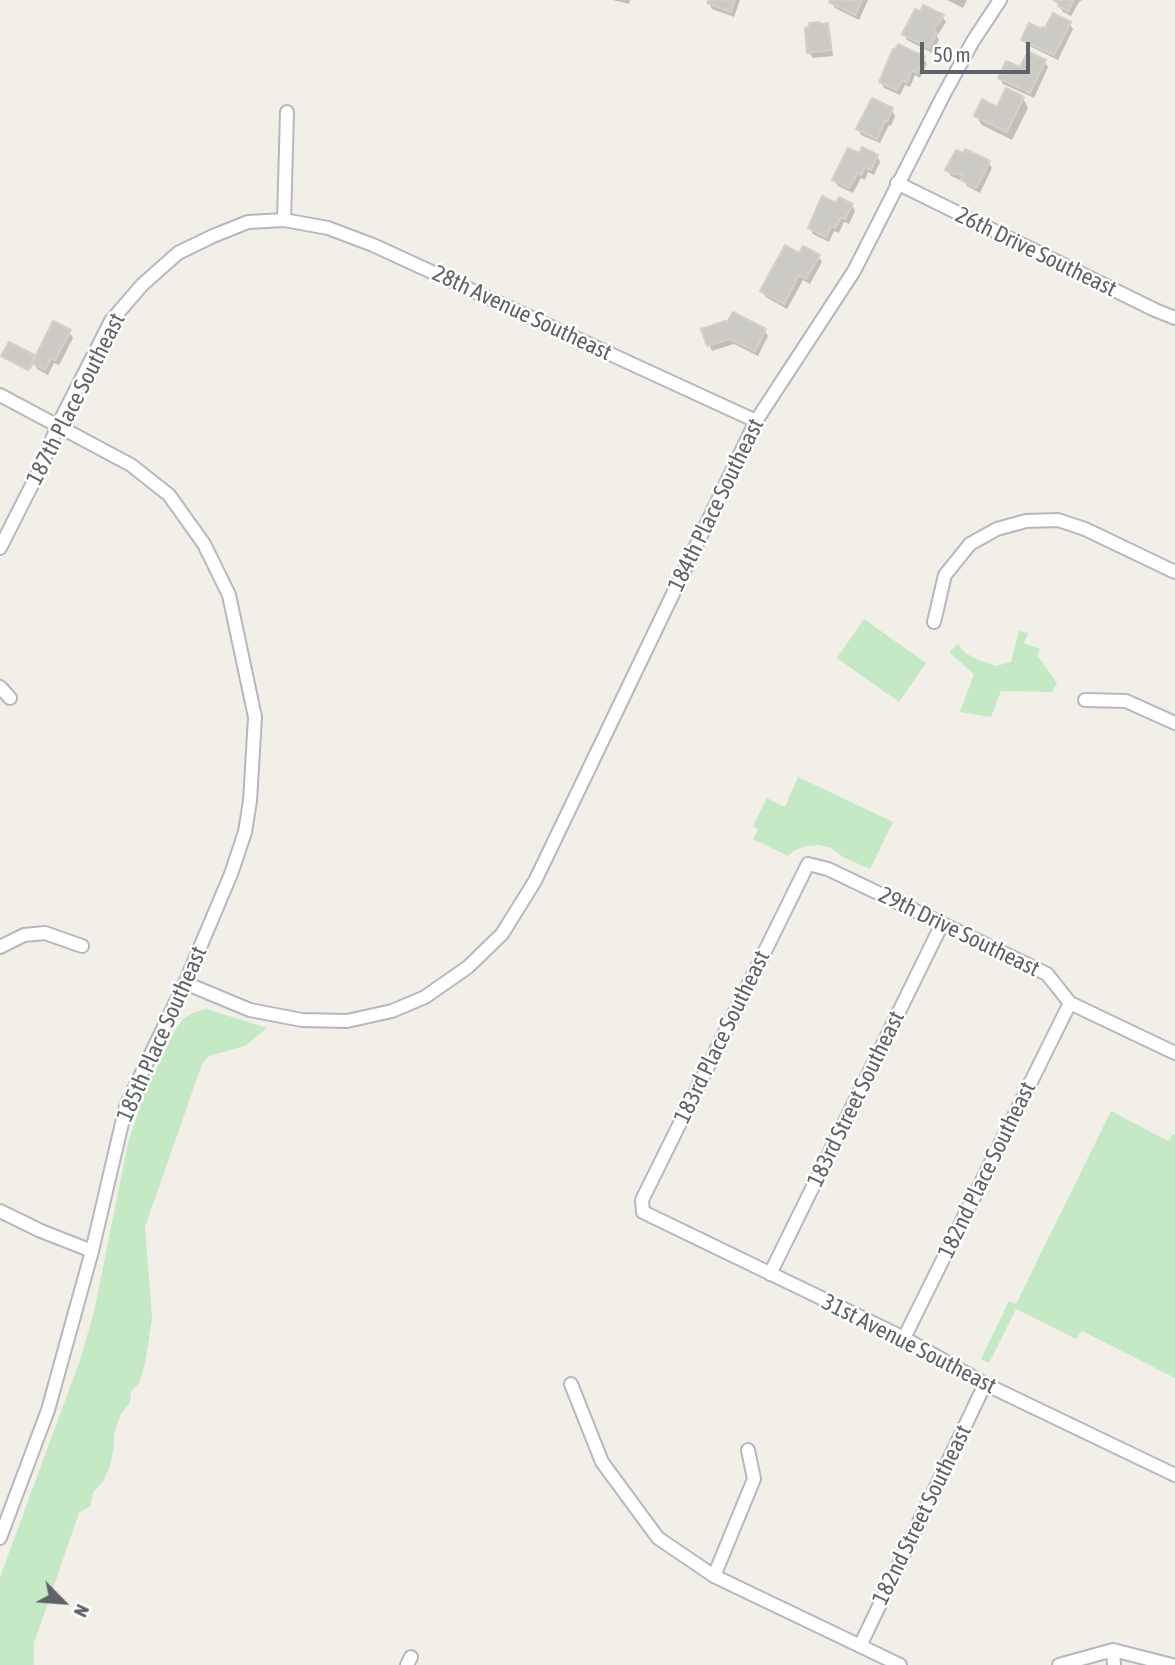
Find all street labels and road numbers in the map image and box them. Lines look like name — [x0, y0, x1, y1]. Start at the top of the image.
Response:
street label: 26th Drive Southeast — [951, 201, 1121, 303]
street label: 28th Avenue Southeast — [428, 259, 616, 367]
street label: 187th Place Southeast — [21, 309, 131, 489]
street label: 184th Place Southeast — [662, 414, 770, 596]
street label: 29th Drive Southeast — [874, 881, 1044, 983]
street label: 185th Place Southeast — [111, 942, 213, 1126]
street label: 183rd Place Southeast — [668, 946, 776, 1128]
street label: 183rd Street Southeast — [801, 1007, 911, 1191]
street label: 182nd Place Southeast — [932, 1077, 1042, 1263]
street label: 31st Avenue Southeast — [817, 1288, 1001, 1400]
street label: 182nd Street Southeast — [867, 1421, 977, 1609]

